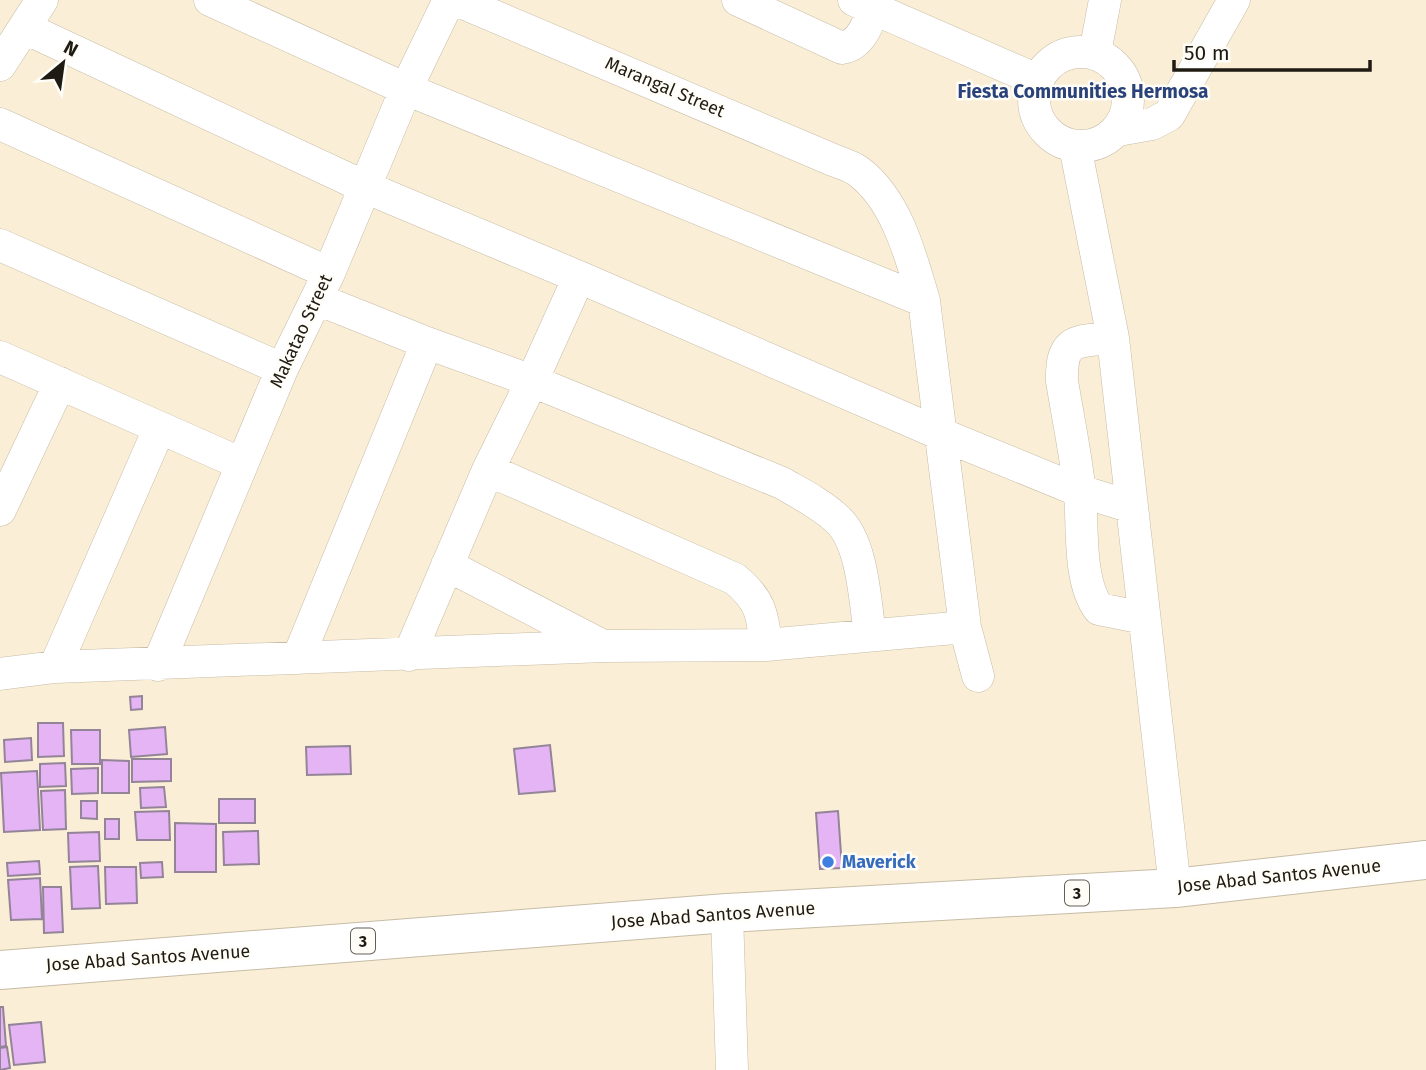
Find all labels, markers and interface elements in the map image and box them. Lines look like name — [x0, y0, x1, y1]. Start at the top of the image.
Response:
north arrow — [28, 28, 98, 98]
scale bar — [1174, 28, 1370, 72]
text: N — [60, 35, 82, 62]
text: 50 m — [1184, 40, 1230, 66]
street label: Marangal Street — [602, 52, 729, 122]
district label: Fiesta Communities Hermosa — [958, 80, 1208, 103]
street label: Makatao Street — [265, 270, 337, 391]
place label: Maverick — [842, 851, 917, 873]
marker: Maverick — [820, 854, 836, 870]
street label: Jose Abad Santos Avenue — [1176, 854, 1382, 898]
road number: 3 — [1065, 880, 1089, 906]
street label: Jose Abad Santos Avenue — [610, 897, 816, 933]
road number: 3 — [351, 928, 375, 953]
street label: Jose Abad Santos Avenue — [45, 940, 251, 976]

